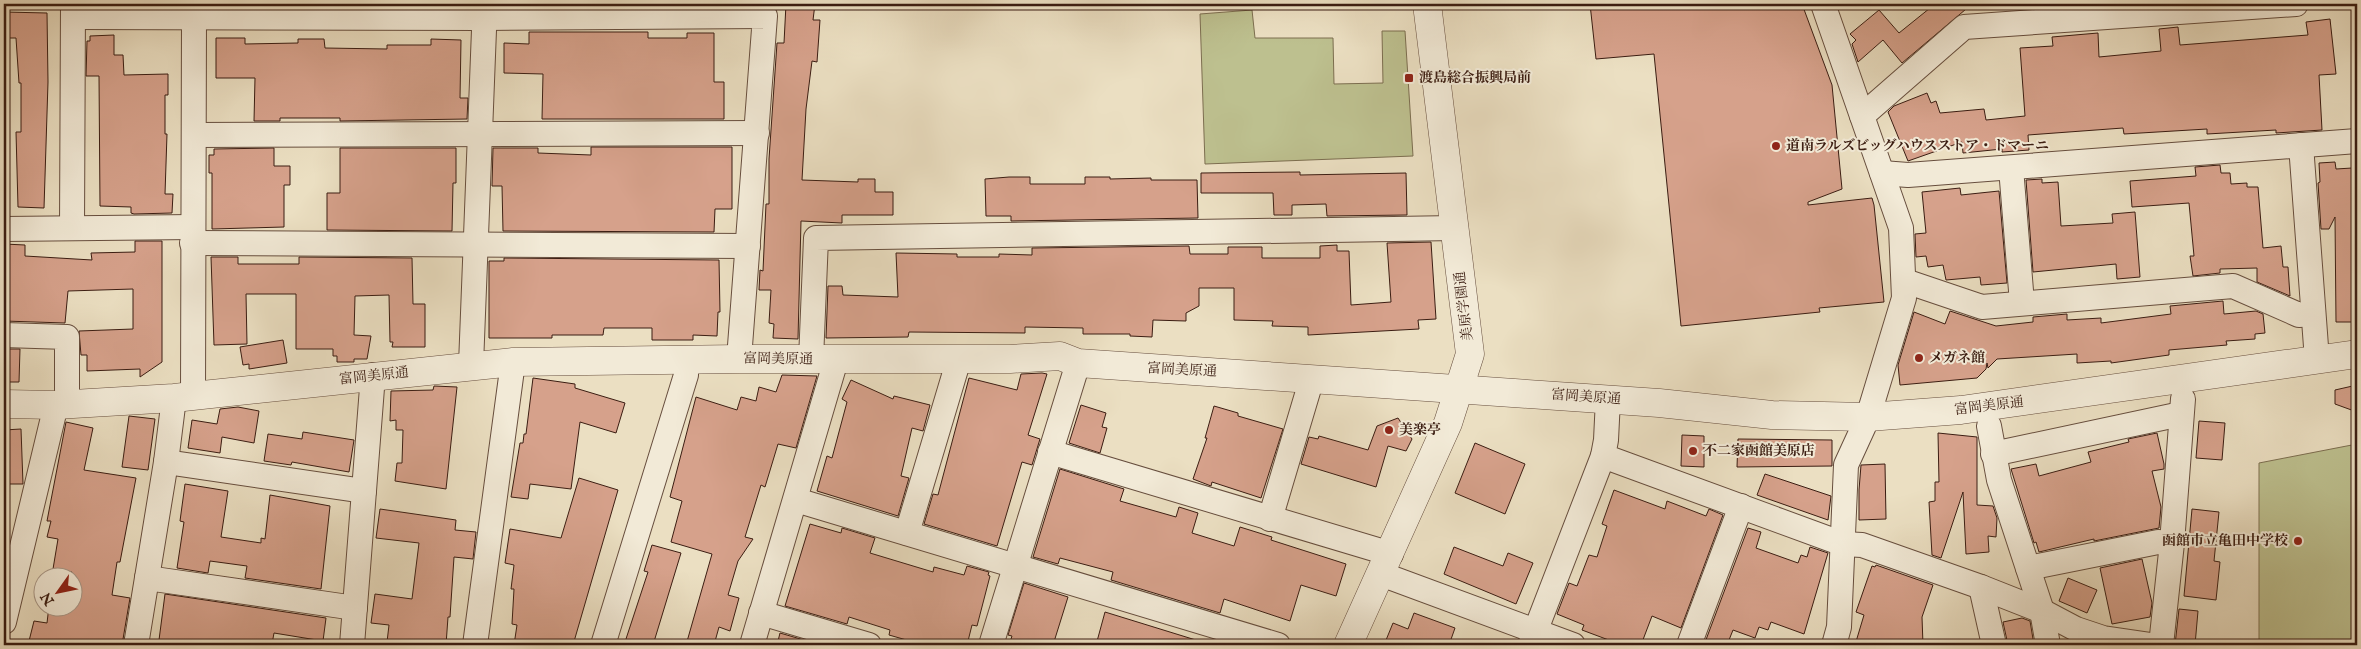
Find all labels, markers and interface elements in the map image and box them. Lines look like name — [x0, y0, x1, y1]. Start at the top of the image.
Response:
place label: 渡島総合振興局前 — [1419, 69, 1531, 87]
marker: 渡島総合振興局前 — [1403, 72, 1415, 84]
place label: 道南ラルズビッグハウスストア・ドマーニ — [1786, 137, 2049, 155]
marker: 道南ラルズビッグハウスストア・ドマーニ — [1770, 140, 1782, 152]
street label: 美原学園通 — [1451, 270, 1477, 342]
street label: 富岡美原通 — [743, 349, 813, 369]
place label: メガネ館 — [1929, 349, 1985, 367]
marker: メガネ館 — [1913, 352, 1925, 364]
street label: 富岡美原通 — [1147, 359, 1217, 381]
street label: 富岡美原通 — [338, 363, 410, 389]
street label: 富岡美原通 — [1550, 386, 1622, 408]
street label: 富岡美原通 — [1953, 393, 2025, 419]
place label: 美楽亭 — [1399, 421, 1441, 439]
marker: 美楽亭 — [1383, 424, 1395, 436]
place label: 不二家函館美原店 — [1703, 442, 1815, 460]
marker: 不二家函館美原店 — [1687, 445, 1699, 457]
place label: 函館市立亀田中学校 — [2162, 532, 2288, 550]
marker: 函館市立亀田中学校 — [2292, 535, 2304, 547]
north arrow — [32, 566, 82, 616]
text: N — [37, 589, 59, 609]

